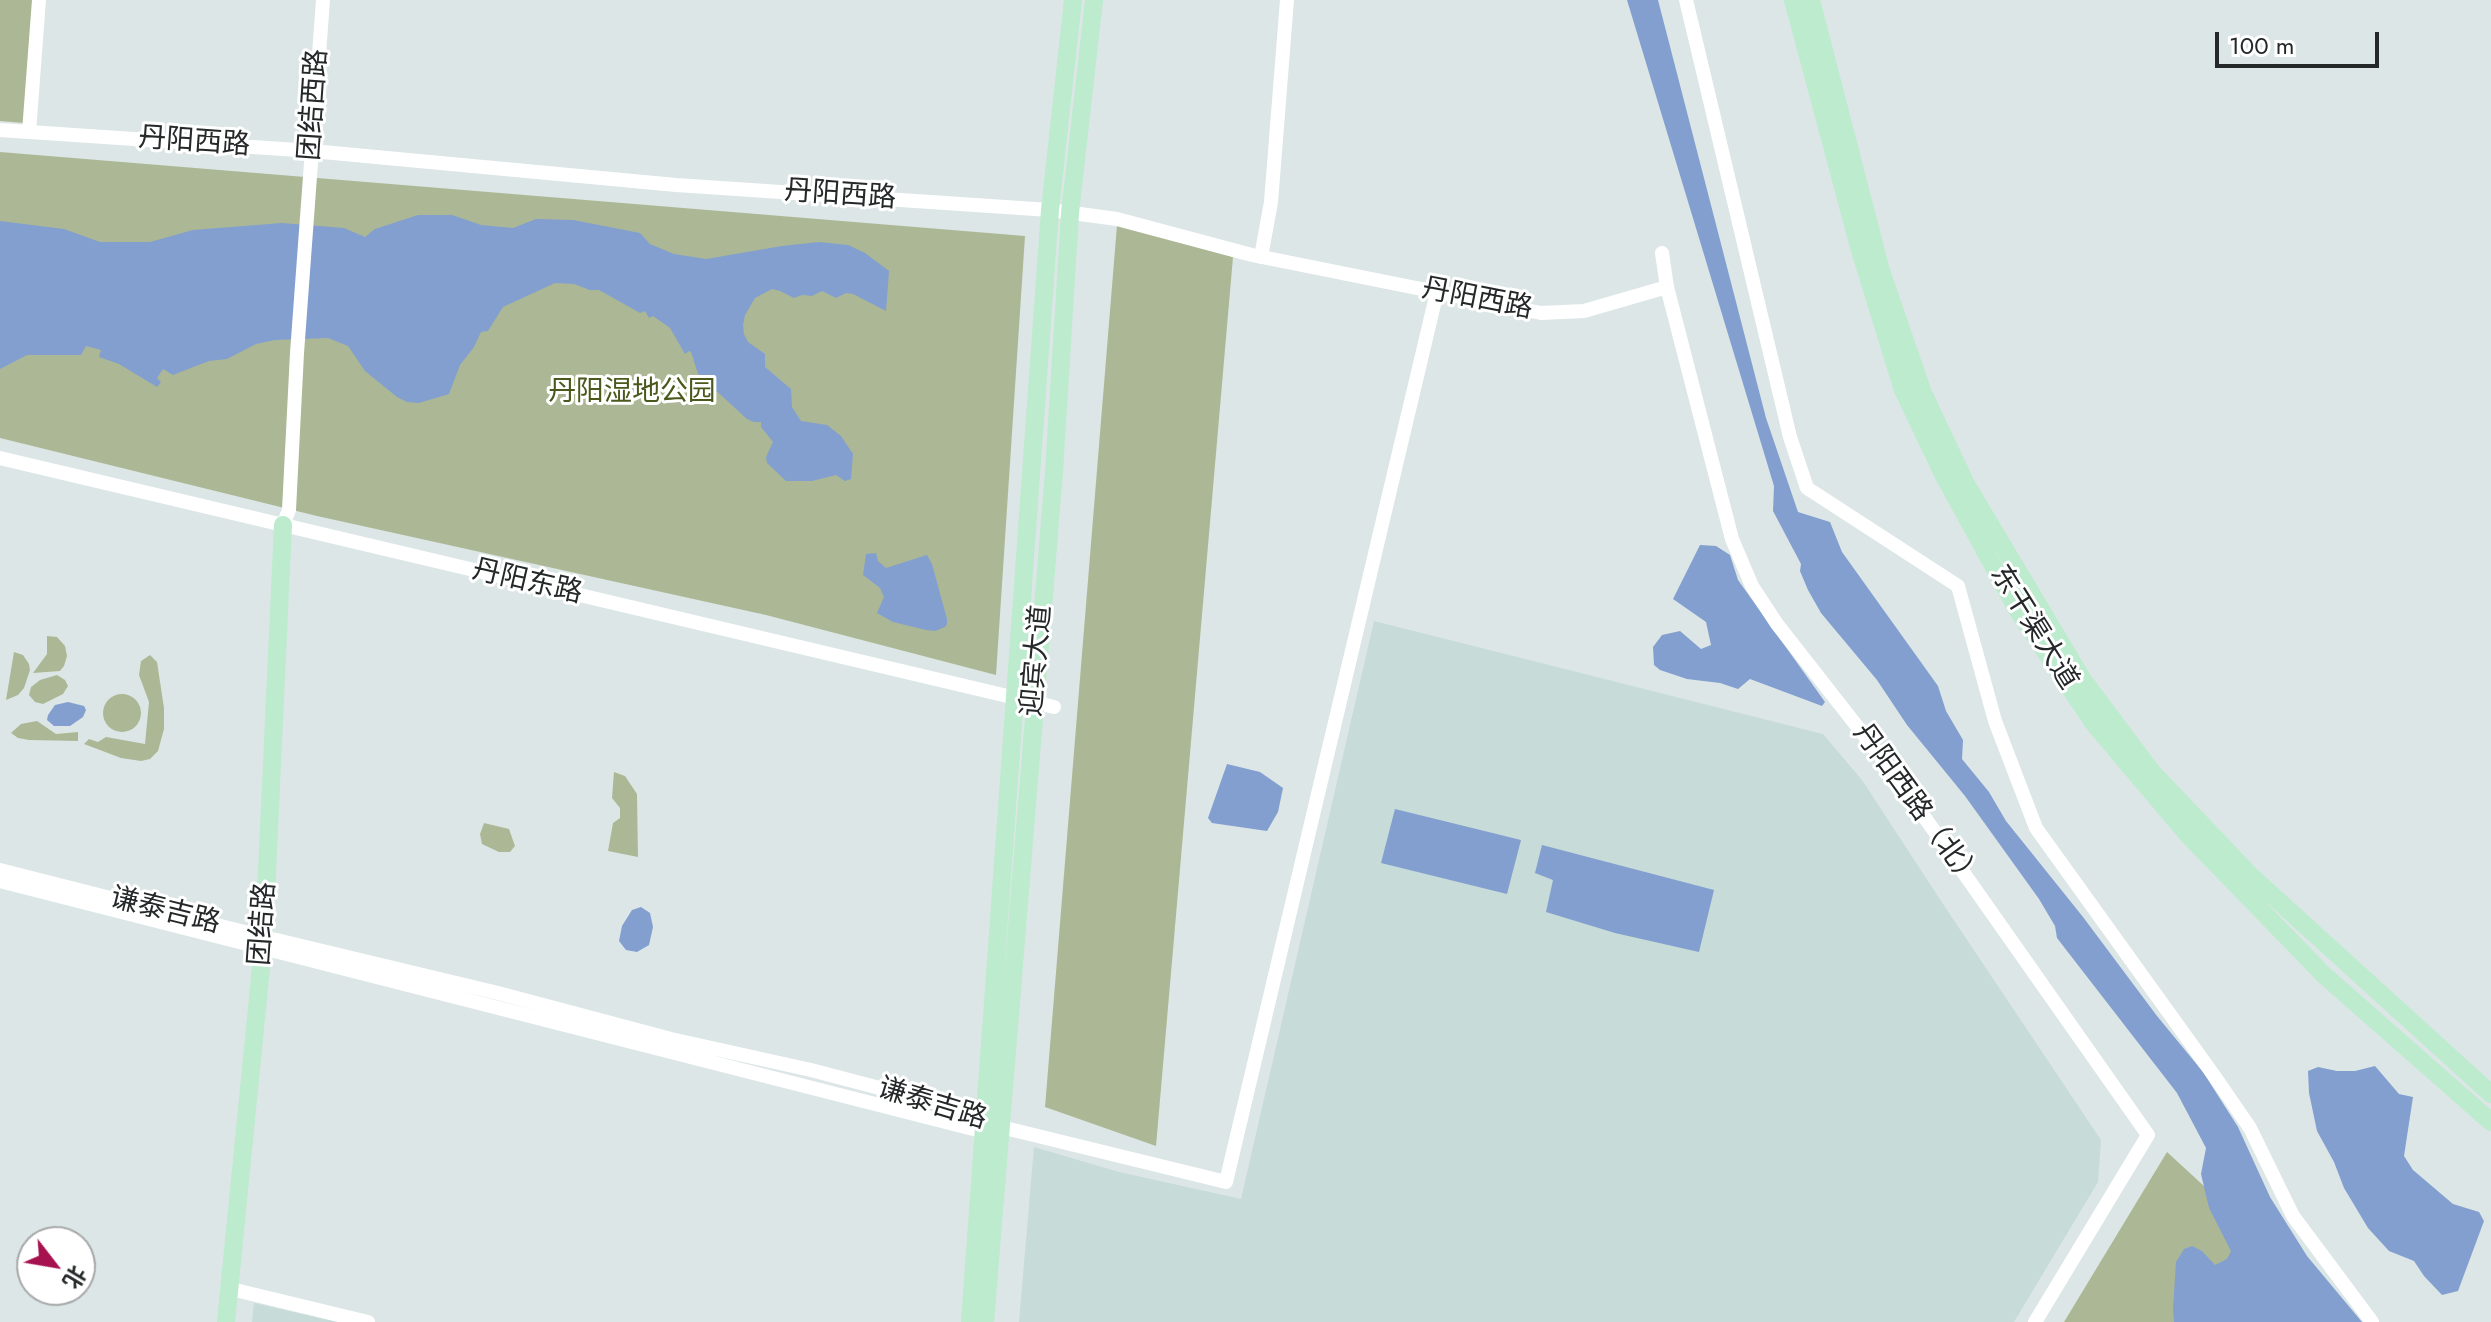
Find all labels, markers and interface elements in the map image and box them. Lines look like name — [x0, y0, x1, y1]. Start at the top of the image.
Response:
scale bar — [2219, 16, 2383, 66]
text: 100 m — [2229, 28, 2295, 63]
street label: 团结西路 — [294, 48, 336, 162]
street label: 丹阳西路 — [137, 122, 251, 164]
street label: 丹阳西路 — [783, 175, 897, 217]
street label: 丹阳西路 — [1419, 273, 1535, 327]
park label: 丹阳湿地公园 — [548, 376, 716, 410]
street label: 丹阳东路 — [469, 554, 585, 612]
street label: 东干渠大道 — [1982, 560, 2084, 696]
street label: 迎宾大道 — [1016, 604, 1060, 718]
street label: 丹阳西路（北） — [1845, 718, 1987, 896]
street label: 团结路 — [244, 881, 284, 967]
street label: 谦泰吉路 — [107, 882, 223, 942]
street label: 谦泰吉路 — [874, 1073, 990, 1137]
north arrow — [16, 1226, 96, 1306]
text: 北 — [55, 1260, 94, 1295]

